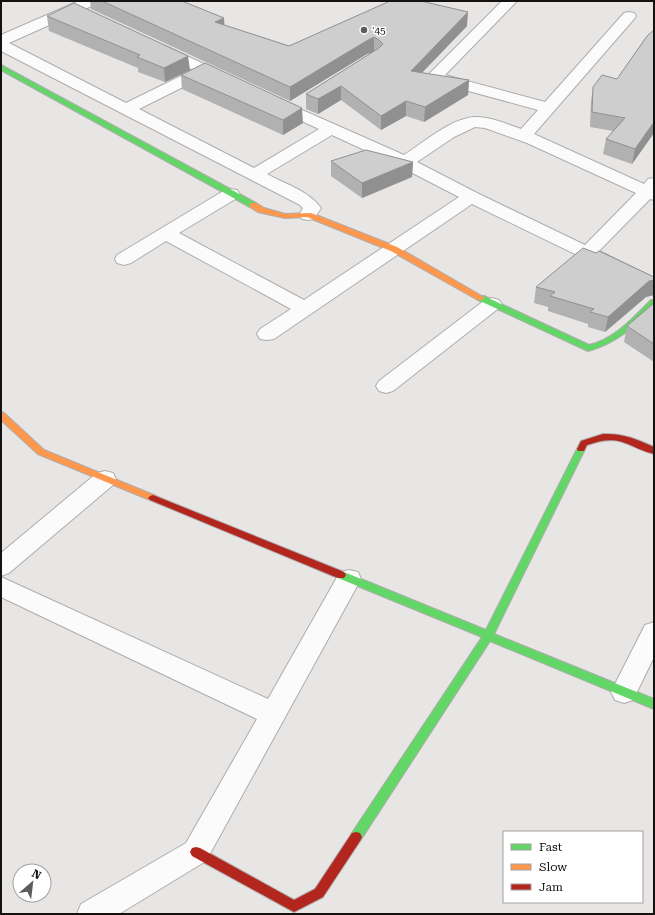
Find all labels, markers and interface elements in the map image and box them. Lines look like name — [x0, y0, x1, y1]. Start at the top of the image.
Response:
marker: '45 — [359, 25, 369, 35]
place label: '45 — [372, 25, 386, 36]
legend — [503, 831, 643, 903]
text: Fast — [539, 840, 563, 854]
text: Slow — [539, 860, 567, 874]
north arrow — [12, 863, 52, 903]
text: N — [30, 867, 44, 883]
text: Jam — [539, 880, 563, 894]

